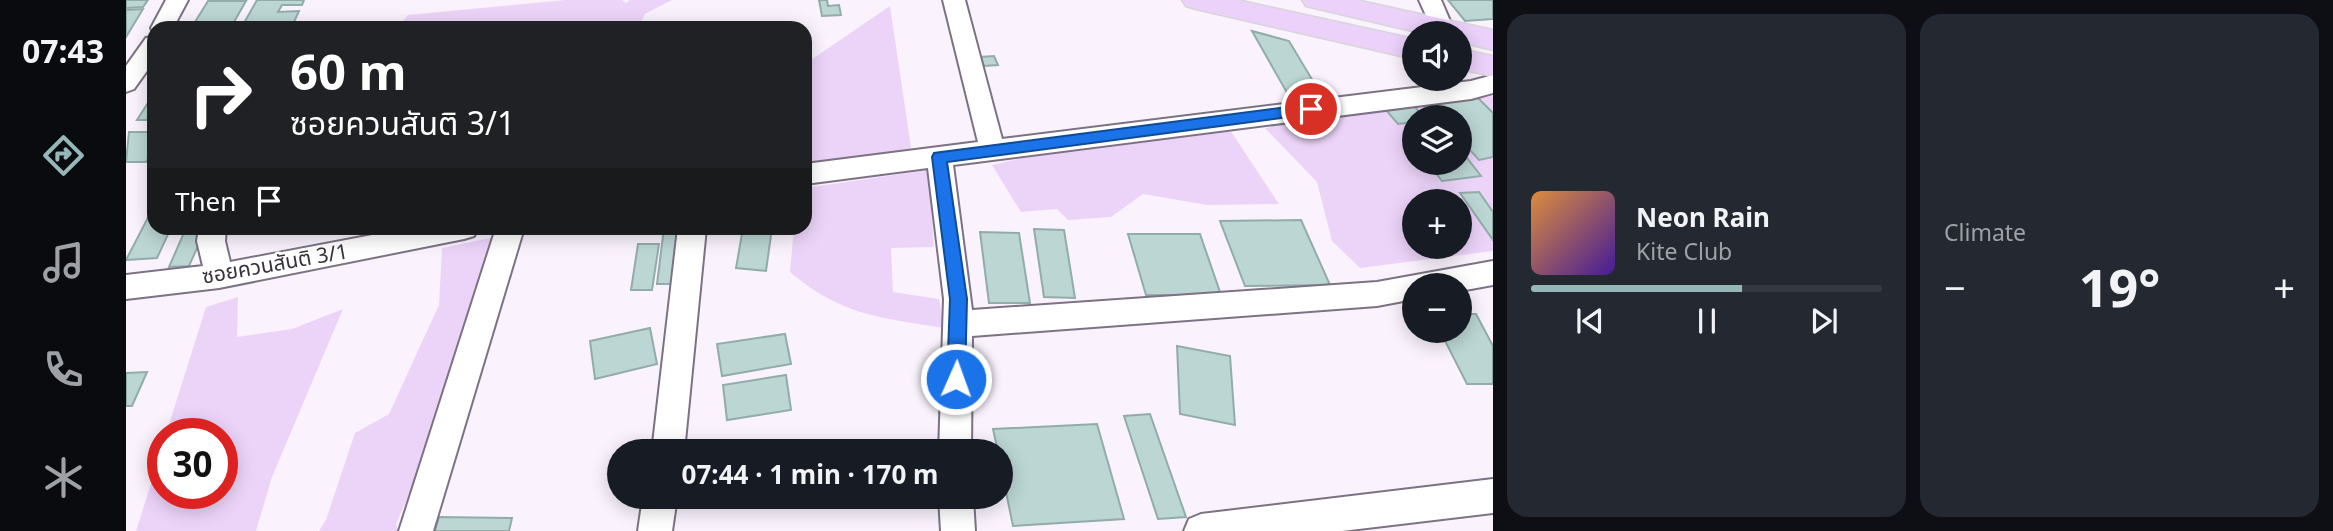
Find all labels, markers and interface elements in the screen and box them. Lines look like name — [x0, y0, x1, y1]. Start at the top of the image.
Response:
map controls — [1402, 21, 1472, 343]
button: sound — [1402, 21, 1472, 91]
text: 07:43 — [22, 29, 104, 72]
text: 60 m — [290, 38, 407, 104]
icon: right — [175, 49, 266, 140]
pin — [1281, 79, 1341, 139]
icon: arrive — [1292, 90, 1330, 128]
text: ซอยควนสันติ 3/1 — [290, 101, 515, 144]
button: layers — [1402, 105, 1472, 175]
icon: directions — [39, 131, 88, 180]
icon: arrive — [250, 182, 288, 220]
text: Then — [175, 183, 236, 219]
button: + — [1402, 189, 1472, 259]
text: Neon Rain — [1636, 199, 1770, 235]
text: Climate — [1944, 216, 2026, 248]
text: Kite Club — [1636, 235, 1732, 267]
street label: ซอยควนสันติ 3/1 — [200, 236, 350, 290]
icon: music — [39, 238, 88, 287]
text: 19° — [2079, 251, 2160, 322]
text: − — [1944, 261, 1966, 313]
text: + — [2273, 261, 2295, 313]
button: − — [1402, 273, 1472, 343]
icon: previous — [1571, 302, 1609, 340]
icon: pause — [1688, 302, 1726, 340]
icon: next — [1805, 302, 1843, 340]
position arrow — [919, 342, 993, 416]
icon: phone — [39, 345, 88, 394]
speed limit sign: 30 — [147, 418, 238, 509]
icon: climate — [39, 453, 88, 502]
text: 07:44 · 1 min · 170 m — [682, 456, 938, 492]

